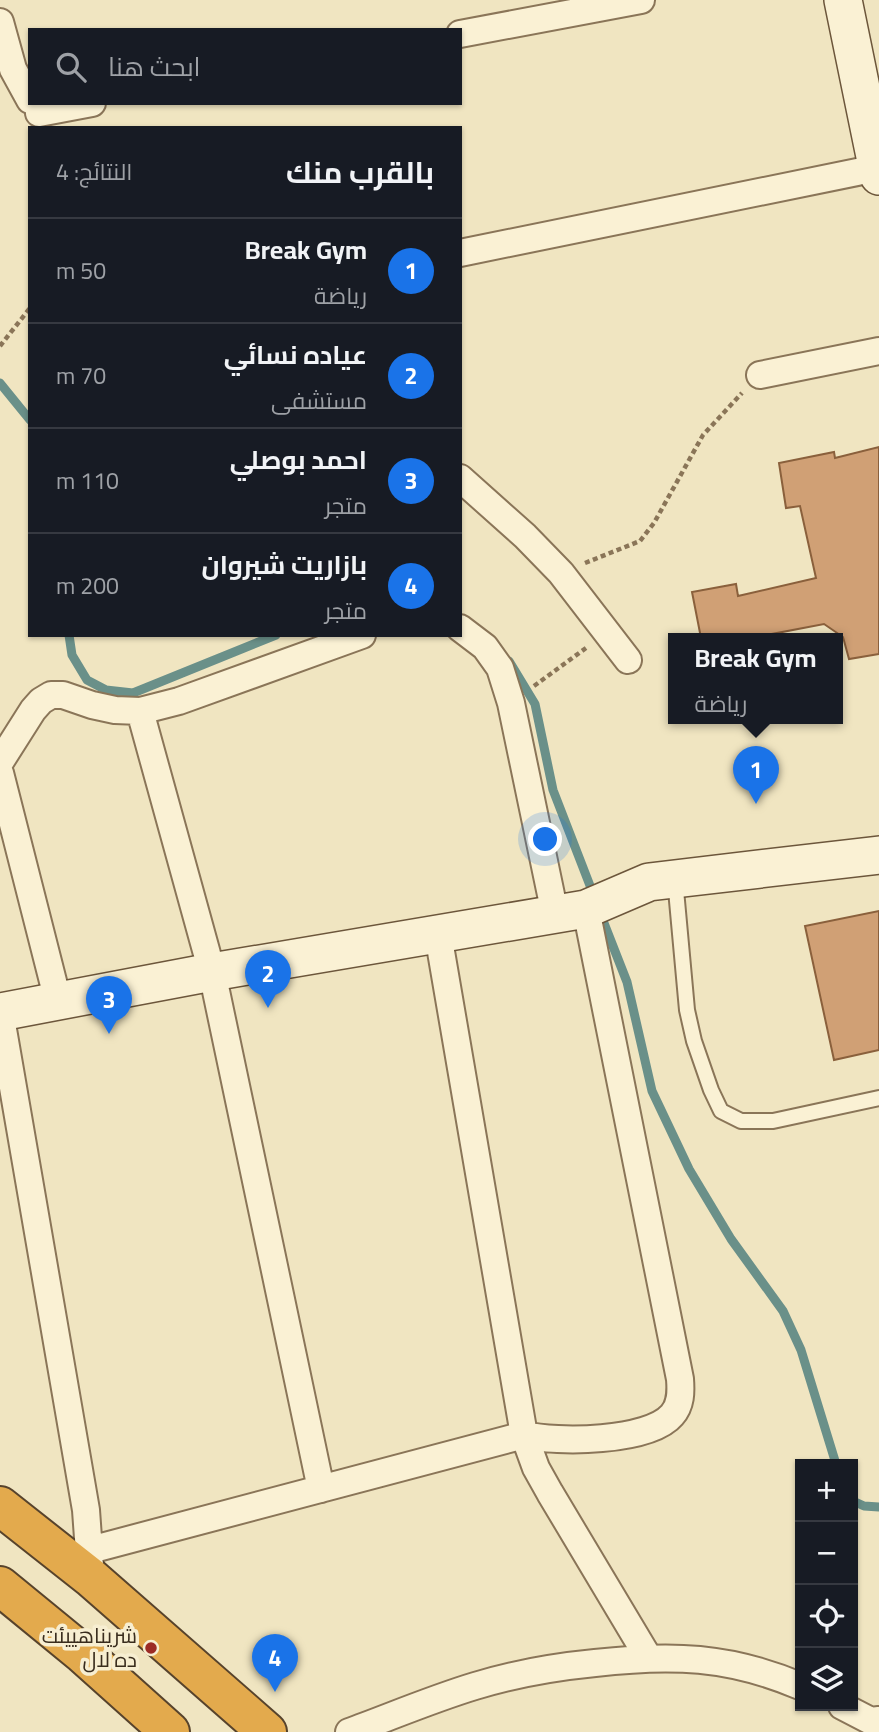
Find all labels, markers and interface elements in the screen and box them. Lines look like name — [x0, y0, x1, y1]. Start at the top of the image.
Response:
search box — [28, 28, 462, 105]
text: ابحث هنا — [108, 42, 201, 91]
icon: search — [52, 48, 90, 86]
text: بالقرب منك — [286, 144, 434, 200]
text: النتائج: 4 — [56, 150, 132, 193]
text: Break Gym — [245, 225, 367, 274]
text: 50 m — [56, 249, 106, 292]
text: 1 — [405, 249, 417, 292]
text: رياضة — [314, 274, 367, 317]
text: عياده نسائي — [224, 330, 367, 379]
text: 70 m — [56, 354, 106, 397]
text: 2 — [405, 354, 417, 397]
text: مستشفى — [271, 379, 367, 422]
text: احمد بوصلي — [230, 435, 367, 484]
text: 110 m — [56, 459, 119, 502]
text: 3 — [405, 459, 417, 502]
text: متجر — [325, 484, 367, 527]
text: بازاريت شيروان — [201, 540, 367, 589]
text: 200 m — [56, 564, 119, 607]
text: 4 — [405, 564, 417, 607]
text: متجر — [325, 589, 367, 632]
popup — [668, 633, 843, 724]
text: Break Gym — [694, 633, 817, 682]
text: رياضة — [694, 682, 747, 725]
pin: 1 — [733, 746, 779, 804]
your location — [528, 822, 562, 856]
pin: 2 — [245, 950, 291, 1008]
pin: 3 — [86, 976, 132, 1034]
map controls — [795, 1459, 858, 1711]
button: + — [795, 1459, 858, 1522]
button: − — [795, 1522, 858, 1585]
button: locate — [795, 1585, 858, 1648]
place label: شريناهييئت ده لال — [42, 1616, 137, 1679]
pin: 4 — [252, 1634, 298, 1692]
marker: شريناهييئت ده لال — [143, 1640, 159, 1656]
button: layers — [795, 1648, 858, 1711]

